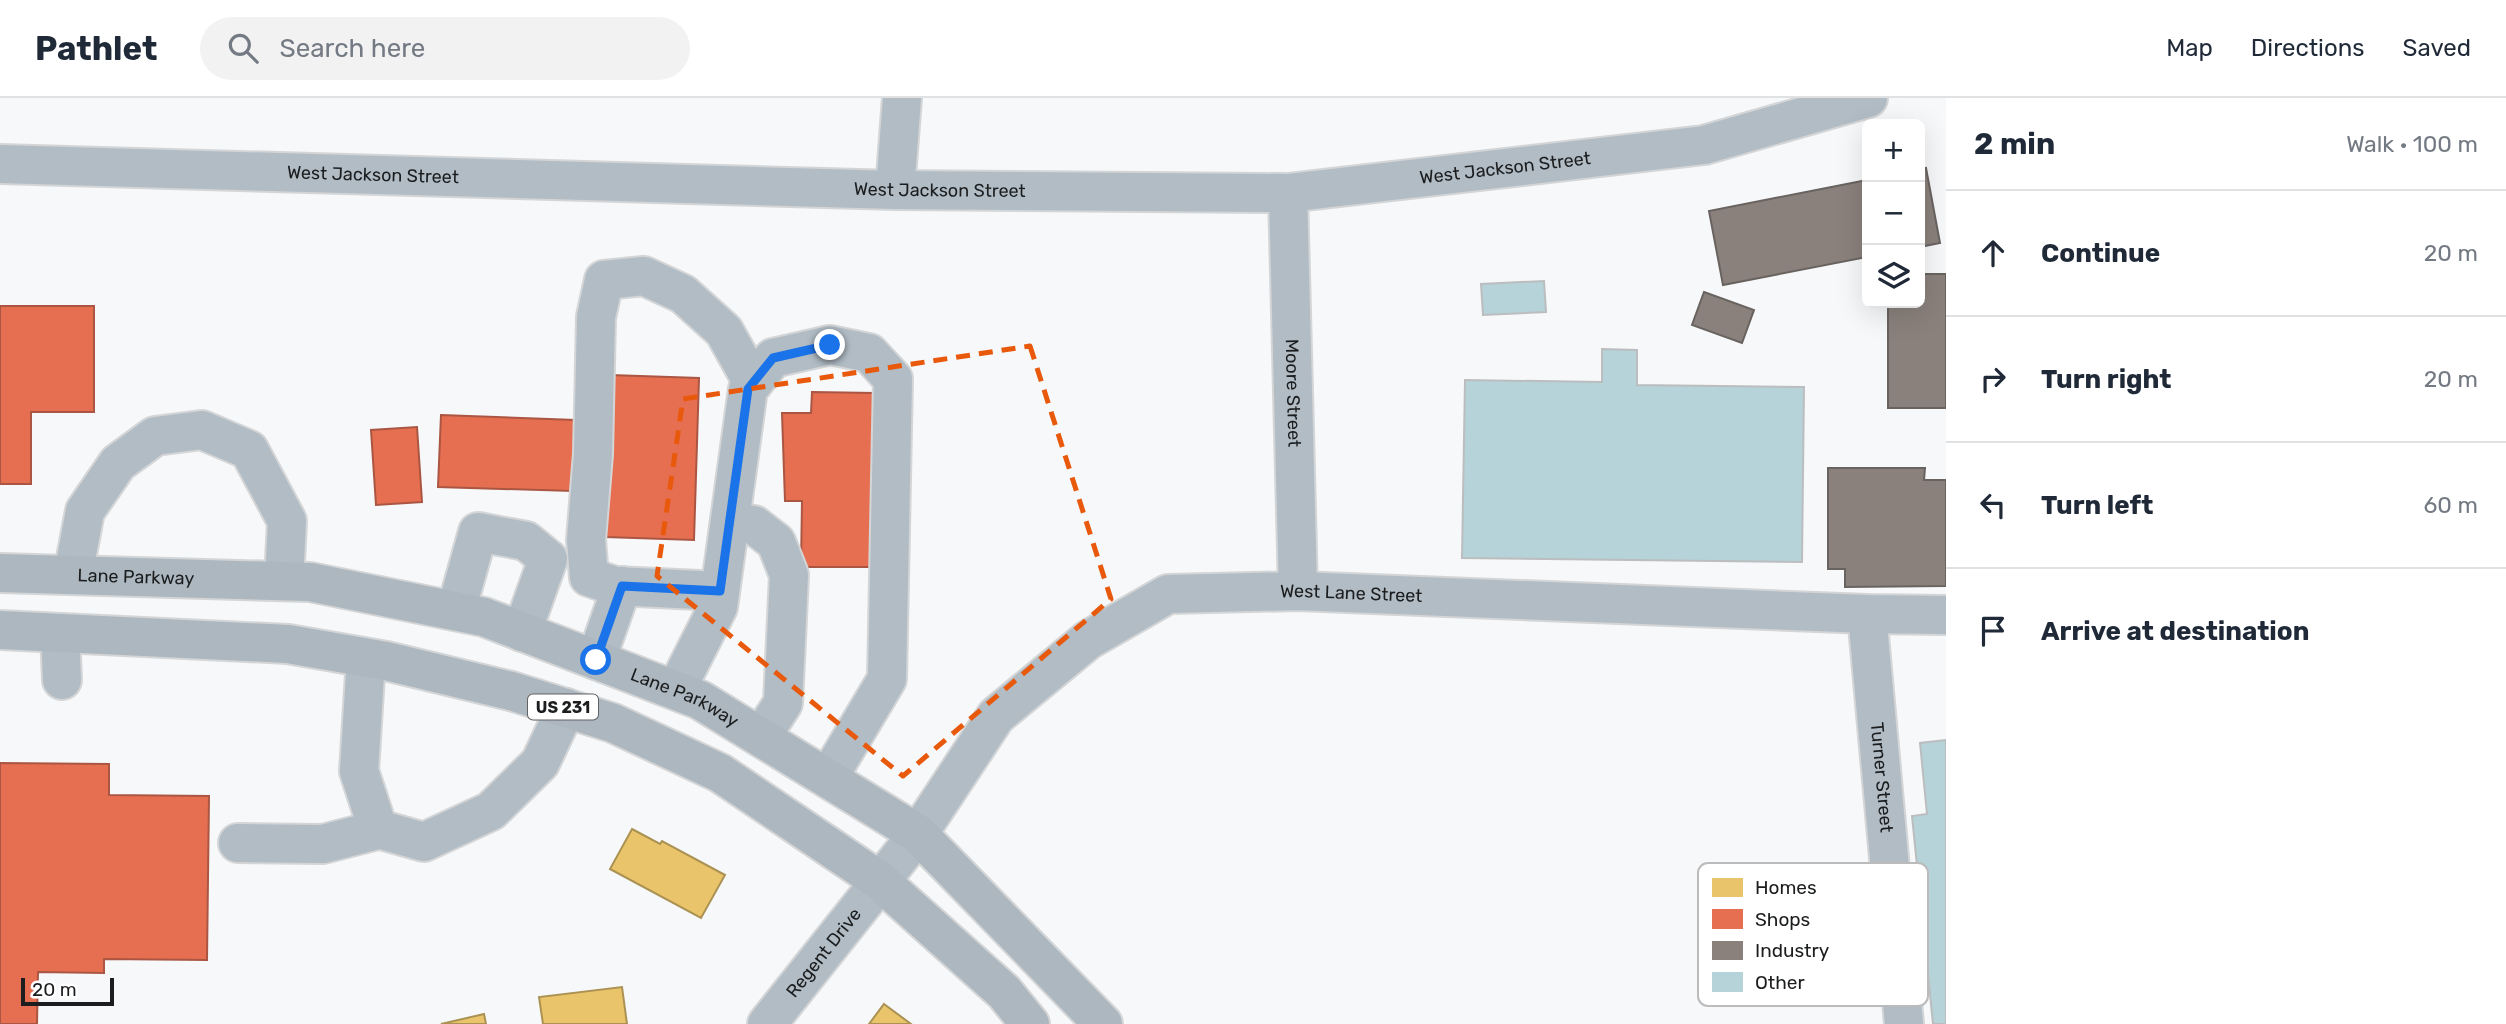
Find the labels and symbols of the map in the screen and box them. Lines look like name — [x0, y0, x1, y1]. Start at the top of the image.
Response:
street label: West Jackson Street — [1418, 147, 1592, 189]
street label: West Jackson Street — [287, 161, 459, 188]
street label: West Jackson Street — [853, 178, 1026, 202]
route end — [814, 329, 845, 360]
street label: Moore Street — [1281, 339, 1305, 447]
street label: Lane Parkway — [77, 564, 195, 590]
street label: West Lane Street — [1280, 580, 1423, 607]
route start — [580, 644, 611, 675]
street label: Lane Parkway — [628, 663, 743, 732]
road number: US 231 — [528, 694, 598, 720]
street label: Turner Street — [1866, 721, 1898, 833]
legend — [1698, 863, 1928, 1006]
text: Homes — [1755, 876, 1817, 899]
street label: Regent Drive — [781, 904, 866, 1002]
text: Shops — [1755, 908, 1810, 931]
text: Industry — [1755, 939, 1829, 962]
text: Other — [1755, 971, 1806, 994]
scale bar — [21, 975, 114, 1007]

